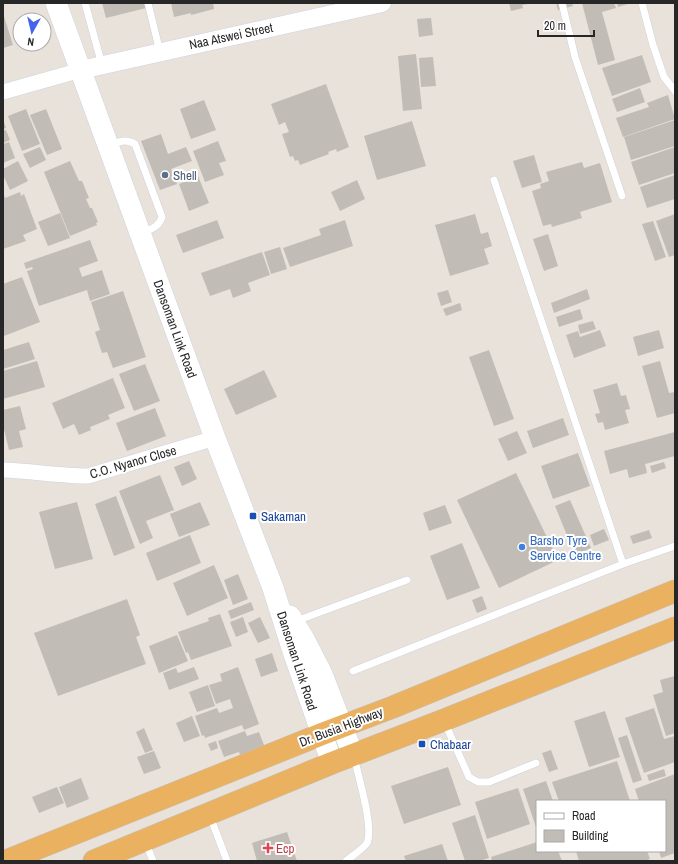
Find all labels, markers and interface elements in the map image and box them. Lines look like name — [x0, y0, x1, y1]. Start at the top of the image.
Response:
north arrow — [12, 12, 52, 52]
scale bar — [538, 12, 594, 38]
text: 20 m — [544, 18, 566, 34]
street label: Naa Atswei Street — [187, 19, 275, 53]
text: N — [26, 35, 35, 49]
place label: Shell — [173, 167, 197, 184]
marker: Shell — [160, 170, 170, 180]
street label: Dansoman Link Road — [149, 278, 201, 380]
street label: C.O. Nyanor Close — [88, 441, 178, 482]
place label: Sakaman — [261, 508, 306, 525]
marker: Sakaman — [248, 511, 258, 521]
place label: Barsho Tyre Service Centre — [530, 532, 601, 564]
marker: Barsho Tyre Service Centre — [517, 542, 527, 552]
street label: Dansoman Link Road — [273, 609, 321, 713]
street label: Dr. Busia Highway — [297, 703, 386, 751]
place label: Chabaar — [430, 736, 471, 753]
marker: Chabaar — [417, 739, 427, 749]
legend — [536, 800, 666, 852]
text: Road — [572, 808, 596, 824]
text: Building — [572, 828, 609, 844]
place label: Ecp — [276, 840, 294, 857]
marker: Ecp — [263, 843, 273, 853]

